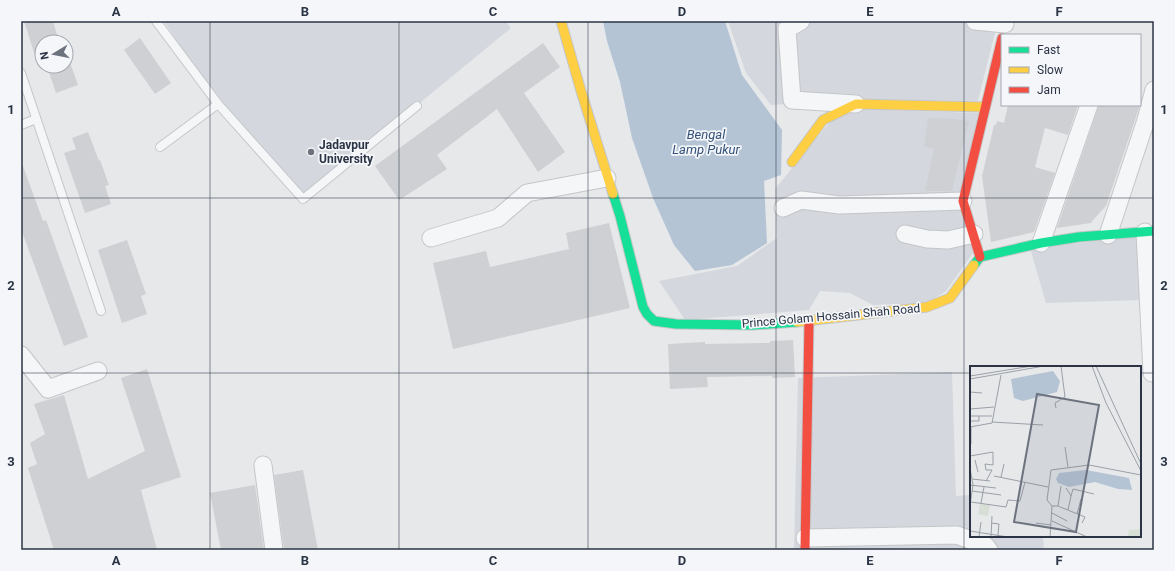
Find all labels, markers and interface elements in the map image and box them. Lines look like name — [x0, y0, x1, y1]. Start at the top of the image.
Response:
text: A — [112, 4, 121, 19]
text: B — [301, 4, 309, 19]
text: C — [489, 4, 498, 19]
text: D — [678, 4, 686, 19]
text: E — [866, 4, 874, 19]
text: F — [1055, 4, 1063, 19]
north arrow — [34, 34, 74, 74]
legend — [1001, 34, 1141, 106]
text: Fast — [1037, 43, 1060, 57]
text: N — [38, 50, 52, 61]
text: Slow — [1037, 63, 1063, 77]
text: Jam — [1037, 83, 1061, 97]
text: 1 — [7, 102, 15, 117]
text: 1 — [1160, 102, 1168, 117]
water label: Bengal Lamp Pukur — [672, 127, 740, 157]
place label: Jadavpur University — [319, 138, 374, 166]
marker: Jadavpur University — [306, 147, 316, 157]
text: 2 — [7, 278, 15, 293]
text: 2 — [1160, 278, 1168, 293]
street label: Prince Golam Hossain Shah Road — [741, 301, 921, 331]
inset map — [970, 366, 1141, 537]
text: 3 — [7, 454, 15, 469]
text: 3 — [1160, 454, 1168, 469]
text: A — [112, 553, 121, 568]
text: B — [301, 553, 309, 568]
text: C — [489, 553, 498, 568]
text: D — [678, 553, 686, 568]
text: E — [866, 553, 874, 568]
text: F — [1055, 553, 1063, 568]

